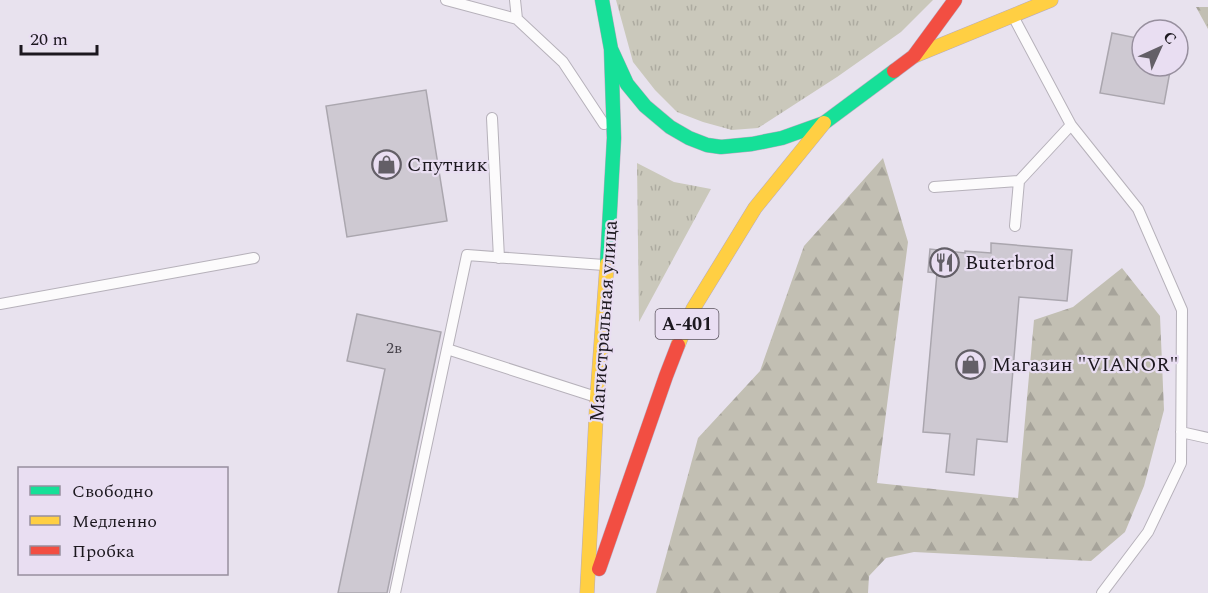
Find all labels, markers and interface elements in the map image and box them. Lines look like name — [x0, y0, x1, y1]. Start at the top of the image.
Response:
scale bar — [21, 18, 98, 56]
north arrow — [1130, 18, 1190, 78]
text: 20 m — [30, 26, 68, 53]
text: С — [1157, 26, 1182, 51]
shop icon: Спутник — [370, 148, 402, 180]
place label: Спутник — [407, 150, 488, 180]
street label: Магистральная улица — [582, 219, 626, 423]
restaurant icon: Buterbrod — [928, 246, 960, 278]
place label: Buterbrod — [965, 248, 1055, 278]
road number: А-401 — [656, 309, 718, 339]
house number: 2в — [386, 336, 402, 360]
shop icon: Магазин "VIANOR" — [955, 348, 987, 380]
place label: Магазин "VIANOR" — [992, 350, 1179, 380]
legend — [18, 467, 228, 575]
text: Свободно — [72, 478, 153, 505]
text: Медленно — [72, 508, 157, 535]
text: Пробка — [72, 538, 135, 565]

